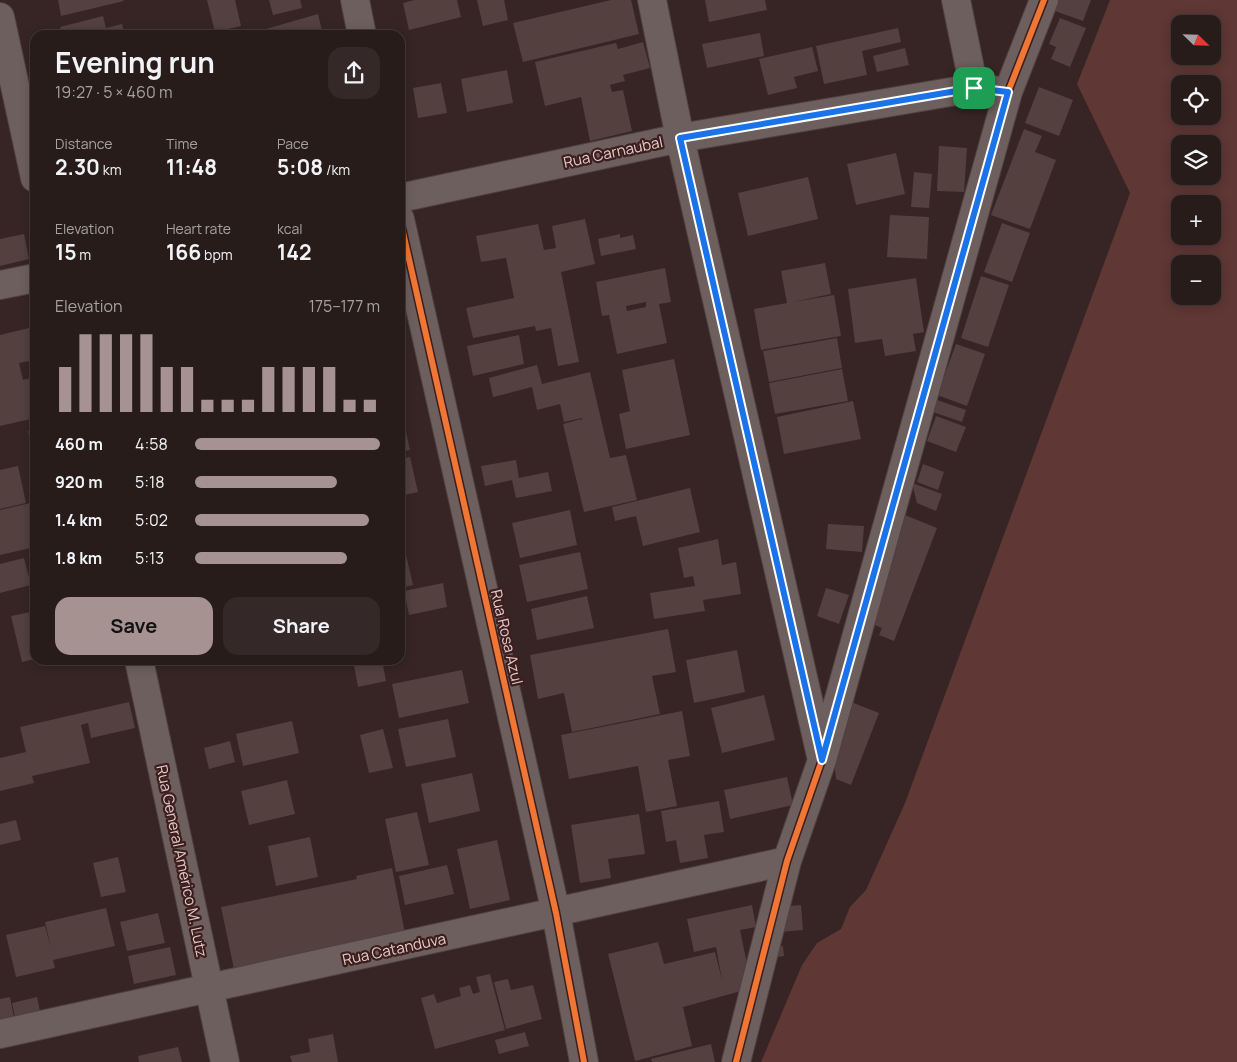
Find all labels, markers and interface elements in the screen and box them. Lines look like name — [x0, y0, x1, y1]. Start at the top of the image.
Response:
north arrow — [1171, 15, 1221, 65]
map controls — [1171, 15, 1221, 305]
text: Evening run — [55, 43, 215, 81]
button: share — [328, 47, 380, 99]
pin — [953, 67, 995, 109]
icon: arrive — [960, 74, 988, 102]
button: locate — [1171, 75, 1221, 125]
text: 19:27 · 5 × 460 m — [55, 81, 172, 103]
street label: Rua Carnaubal — [561, 131, 665, 173]
text: Distance — [55, 134, 112, 153]
text: Time — [166, 134, 198, 153]
text: Pace — [277, 134, 309, 153]
button: layers — [1171, 135, 1221, 185]
text: 2.30 — [55, 153, 100, 181]
text: 11:48 — [166, 153, 217, 181]
text: 5:08 — [277, 153, 323, 181]
text: km — [100, 160, 122, 179]
text: /km — [323, 160, 350, 179]
button: + — [1171, 195, 1221, 245]
text: Elevation — [55, 219, 114, 238]
text: Heart rate — [166, 219, 231, 238]
text: kcal — [277, 219, 303, 238]
text: 15 — [55, 238, 77, 266]
text: 166 — [166, 238, 201, 266]
text: 142 — [277, 238, 311, 266]
text: m — [77, 245, 91, 264]
text: bpm — [201, 245, 233, 264]
button: − — [1171, 255, 1221, 305]
text: Elevation — [55, 295, 123, 317]
text: 175–177 m — [309, 295, 380, 317]
text: 460 m — [55, 433, 103, 455]
text: 4:58 — [135, 433, 168, 455]
text: 920 m — [55, 471, 103, 493]
text: 5:18 — [135, 471, 165, 493]
text: 1.4 km — [55, 509, 102, 531]
text: 5:02 — [135, 509, 168, 531]
text: 1.8 km — [55, 547, 102, 569]
text: 5:13 — [135, 547, 164, 569]
street label: Rua Rosa Azul — [486, 587, 528, 687]
button: Save — [55, 597, 213, 655]
button: Share — [223, 597, 380, 655]
street label: Rua General Américo M. Lutz — [151, 763, 213, 959]
street label: Rua Catanduva — [340, 928, 448, 970]

